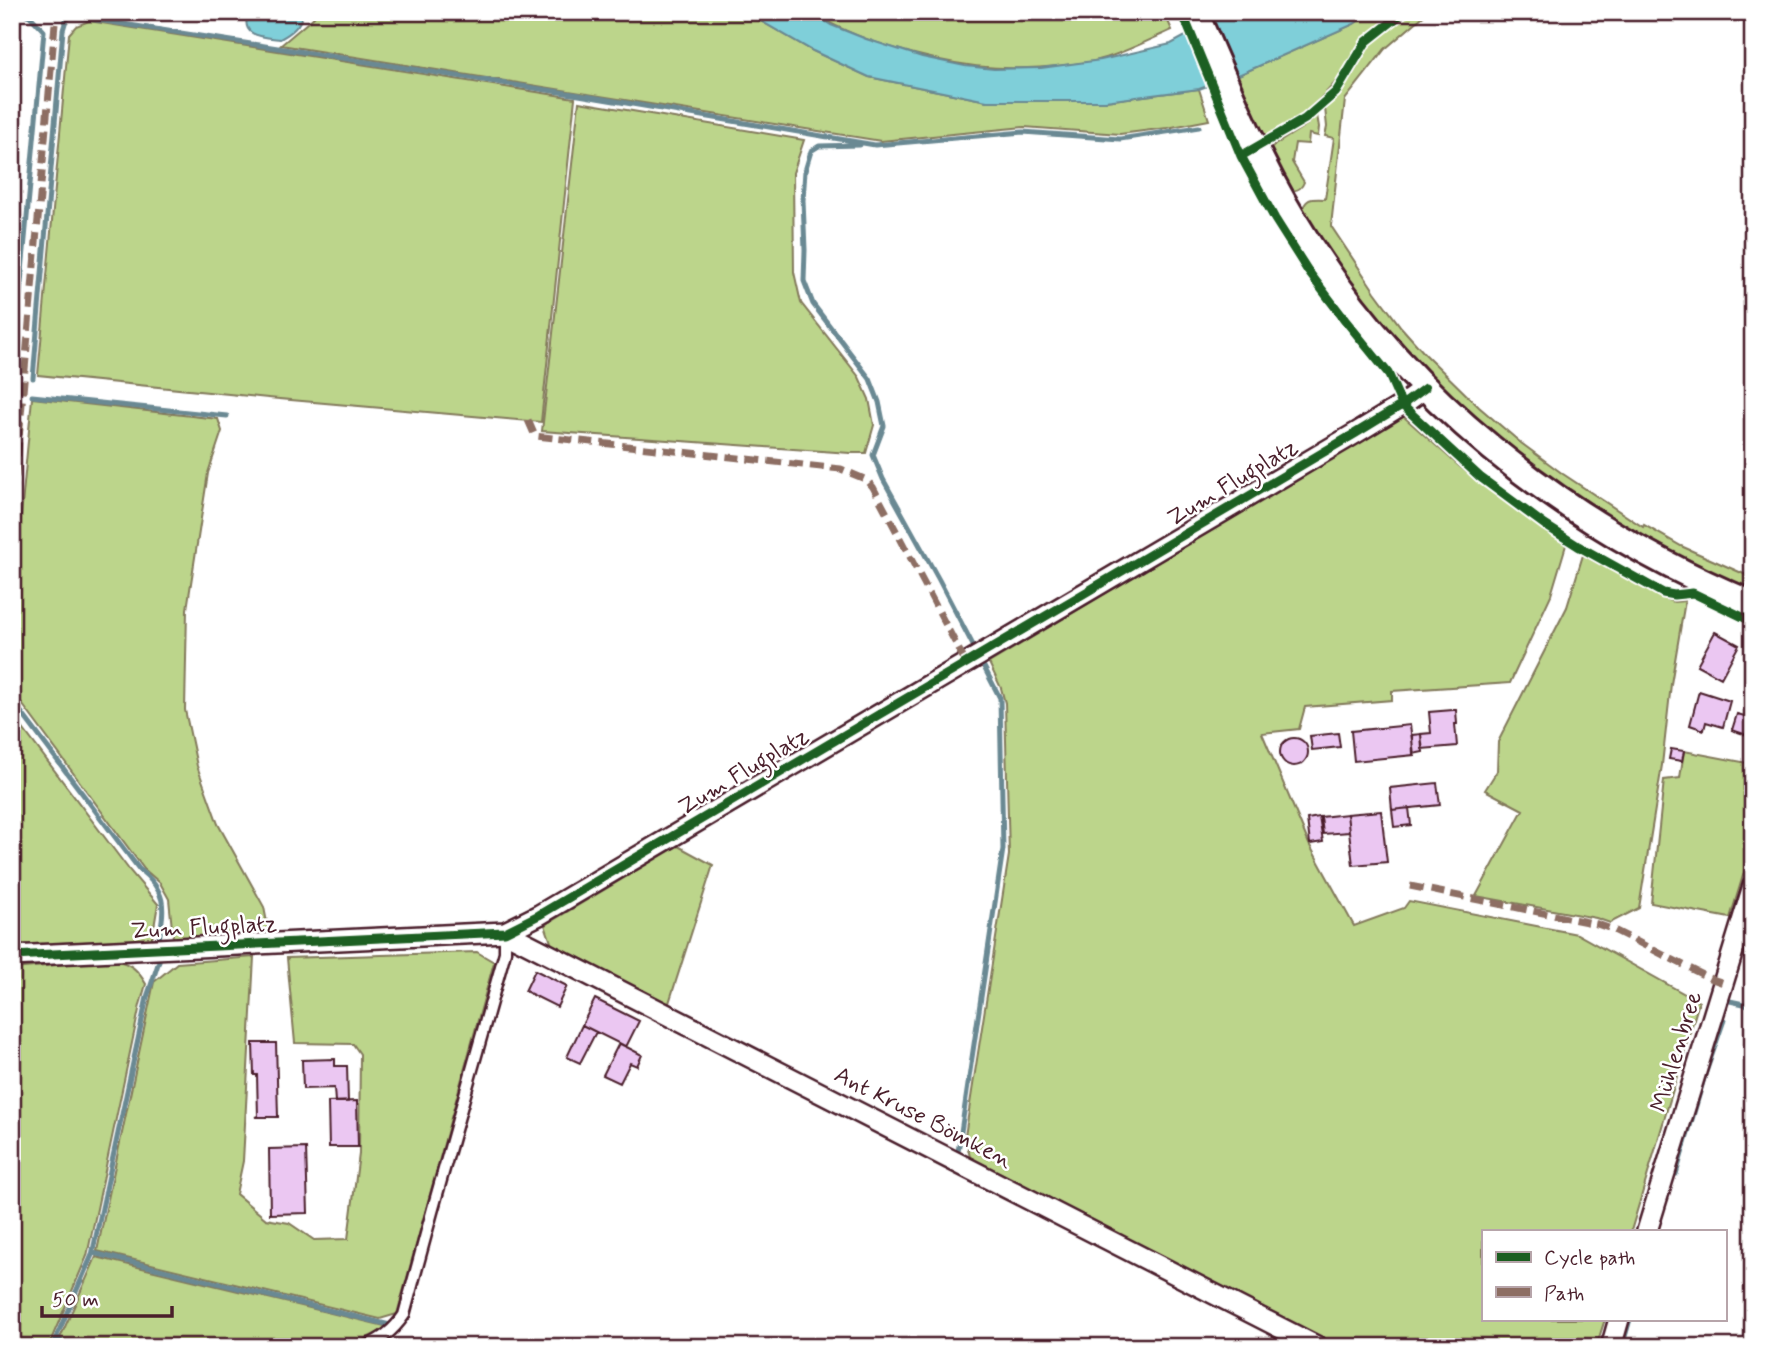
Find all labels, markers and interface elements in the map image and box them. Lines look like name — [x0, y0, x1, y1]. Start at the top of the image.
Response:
street label: Zum Flugplatz — [1162, 432, 1306, 537]
street label: Zum Flugplatz — [673, 721, 817, 826]
street label: Zum Flugplatz — [130, 909, 278, 950]
street label: Mühlenbree — [1644, 988, 1710, 1116]
street label: Ant Kruse Bömken — [829, 1060, 1018, 1176]
legend — [1482, 1230, 1726, 1320]
text: Cycle path — [1544, 1244, 1635, 1272]
scale bar — [42, 1275, 172, 1319]
text: Path — [1544, 1280, 1584, 1308]
text: 50 m — [52, 1286, 99, 1314]

